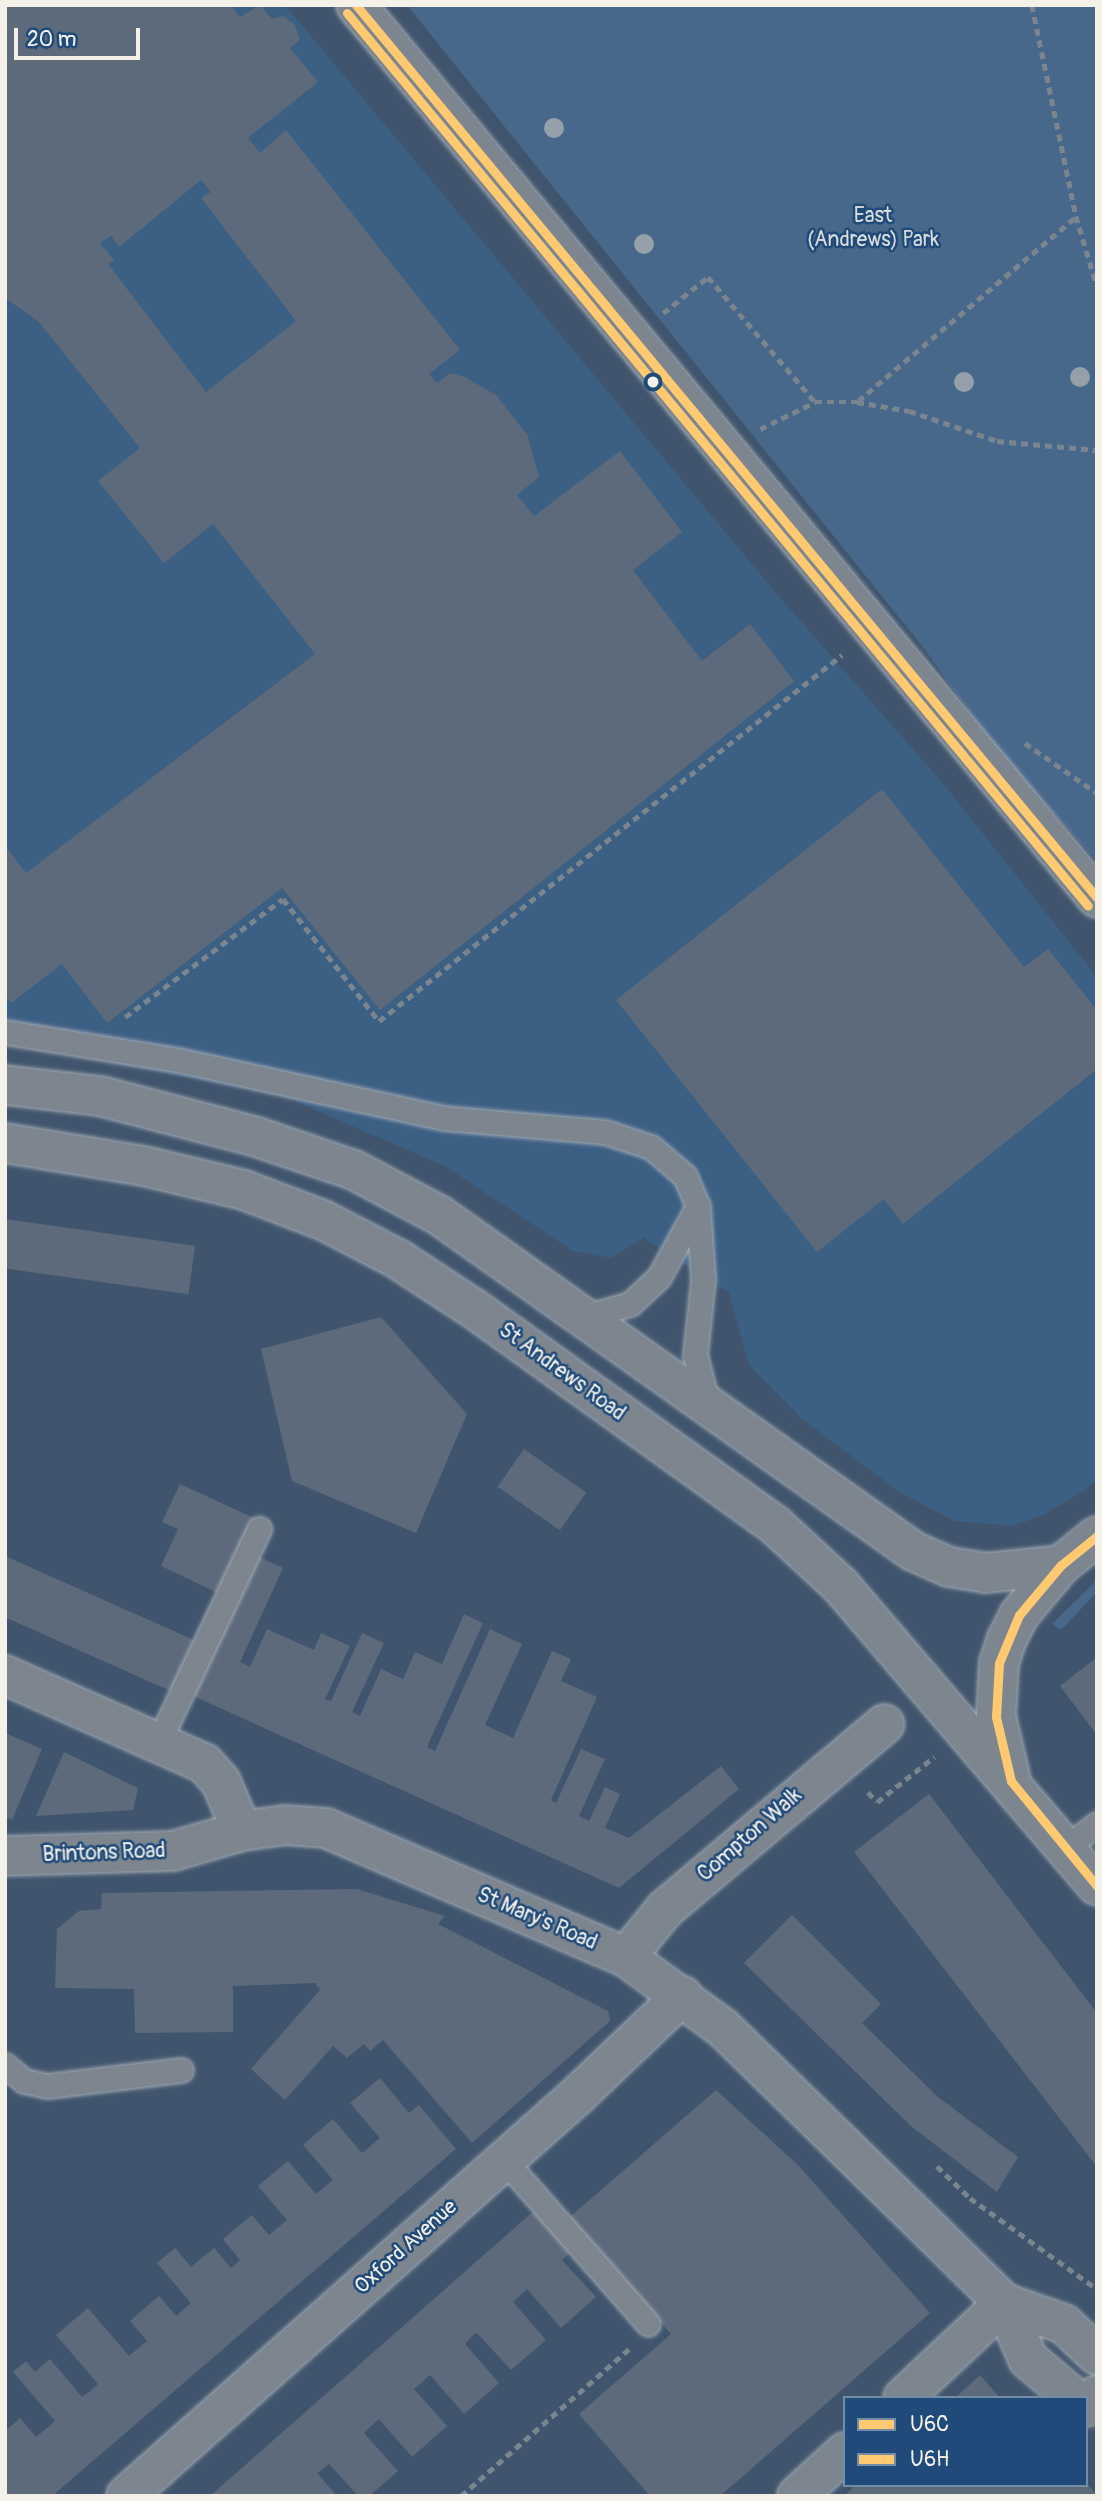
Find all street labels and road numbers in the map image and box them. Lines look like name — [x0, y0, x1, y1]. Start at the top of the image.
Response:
street label: St Andrews Road — [494, 1318, 630, 1426]
street label: Compton Walk — [693, 1783, 807, 1887]
street label: Brintons Road — [42, 1838, 166, 1868]
street label: St Mary's Road — [473, 1882, 601, 1956]
street label: Oxford Avenue — [350, 2195, 462, 2299]

